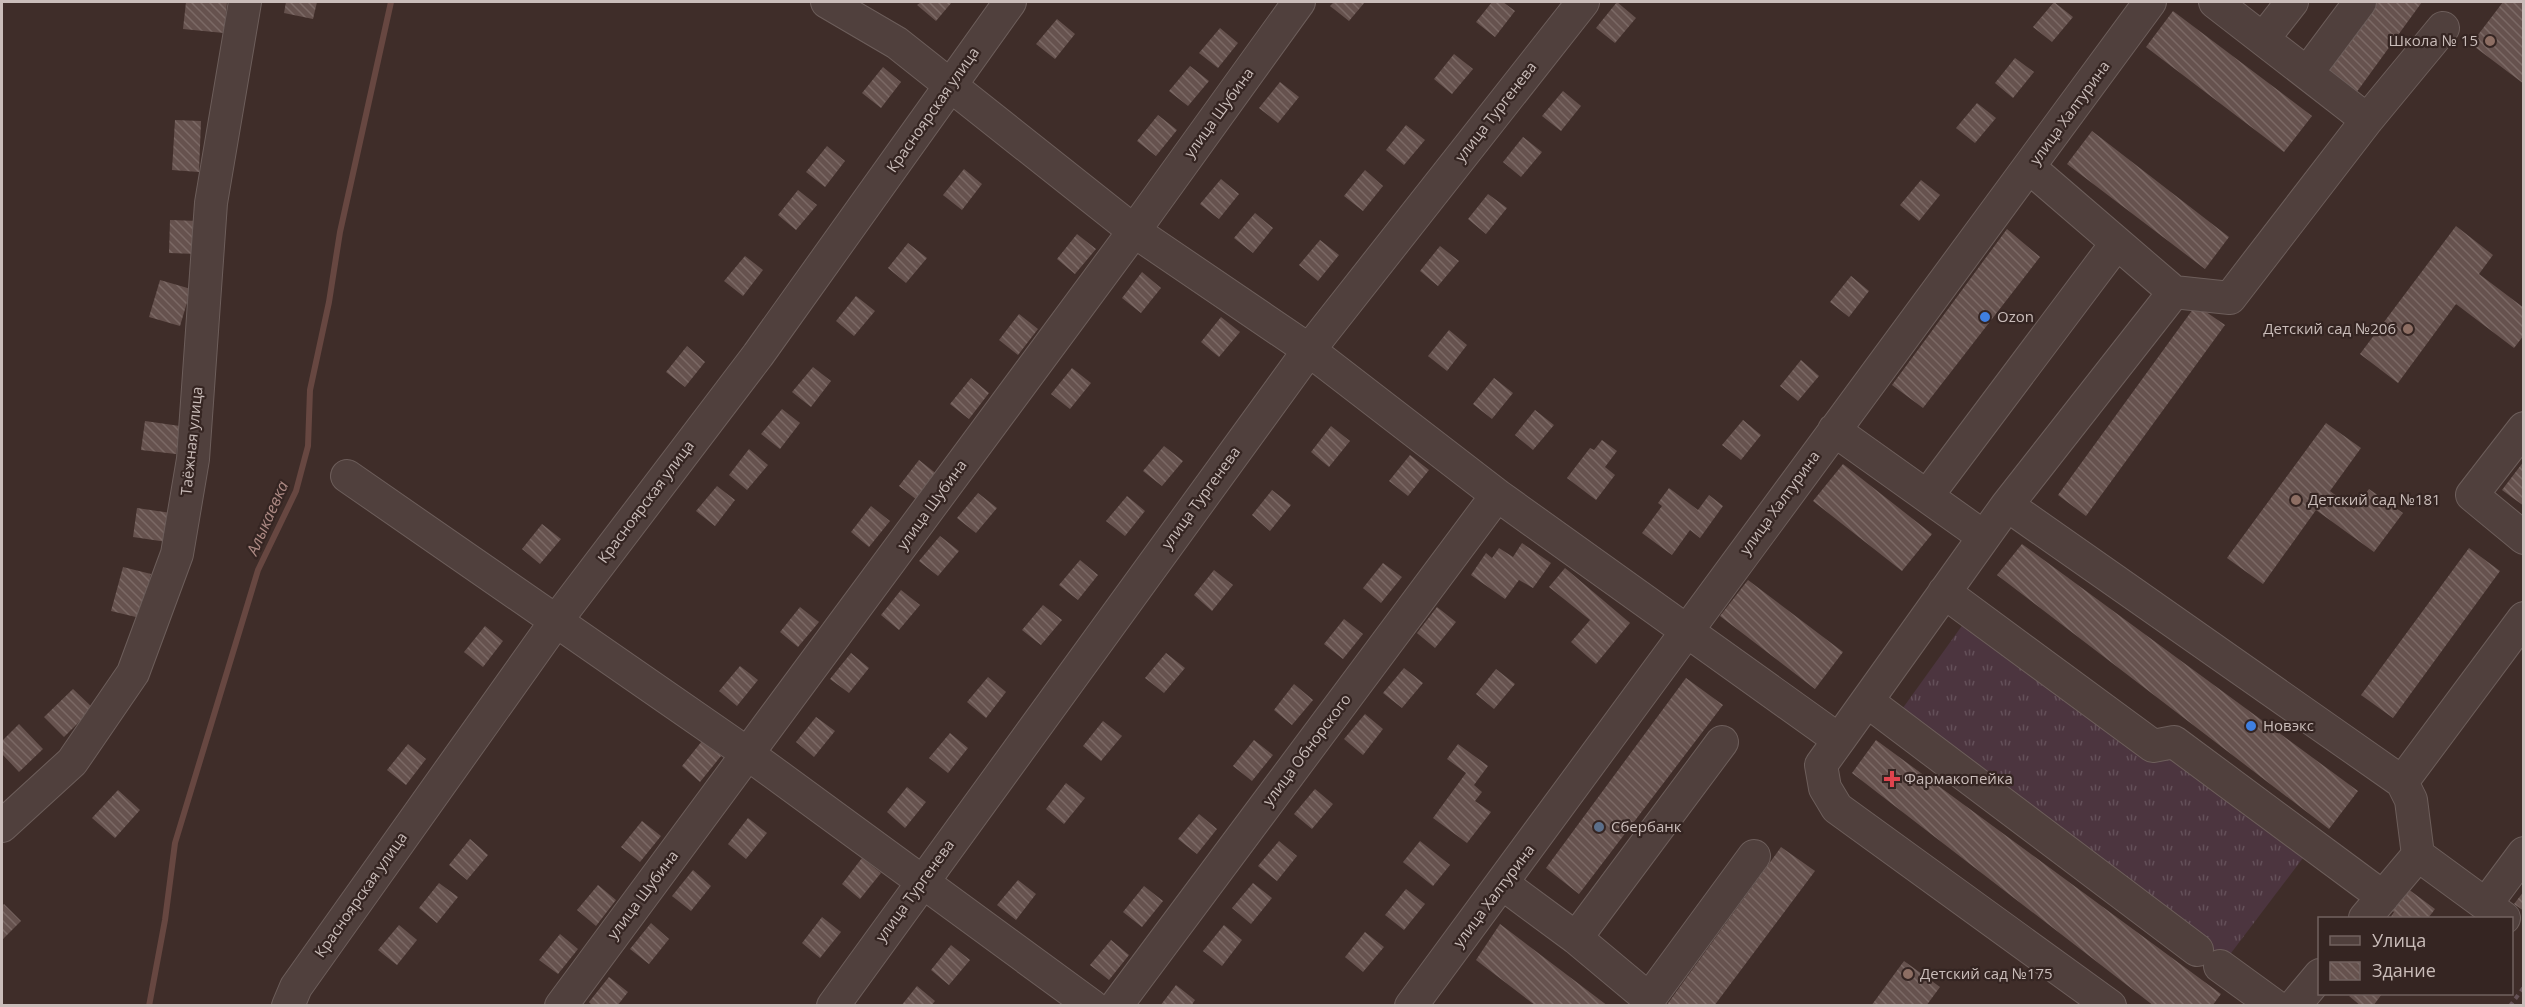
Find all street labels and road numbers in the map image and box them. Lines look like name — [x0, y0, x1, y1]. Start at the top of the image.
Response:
street label: Красноярская улица — [881, 43, 983, 176]
street label: улица Халтурина — [2025, 56, 2114, 168]
street label: улица Тургенева — [1450, 57, 1541, 166]
street label: улица Шубина — [1179, 63, 1258, 161]
street label: Таёжная улица — [175, 385, 207, 496]
street label: Красноярская улица — [592, 436, 698, 567]
street label: улица Тургенева — [1156, 442, 1244, 553]
street label: улица Халтурина — [1735, 446, 1824, 558]
street label: улица Шубина — [892, 455, 971, 553]
street label: улица Обнорского — [1258, 689, 1355, 809]
street label: Красноярская улица — [309, 828, 411, 961]
street label: улица Тургенева — [870, 835, 958, 946]
street label: улица Халтурина — [1448, 840, 1538, 951]
street label: улица Шубина — [602, 846, 682, 943]

